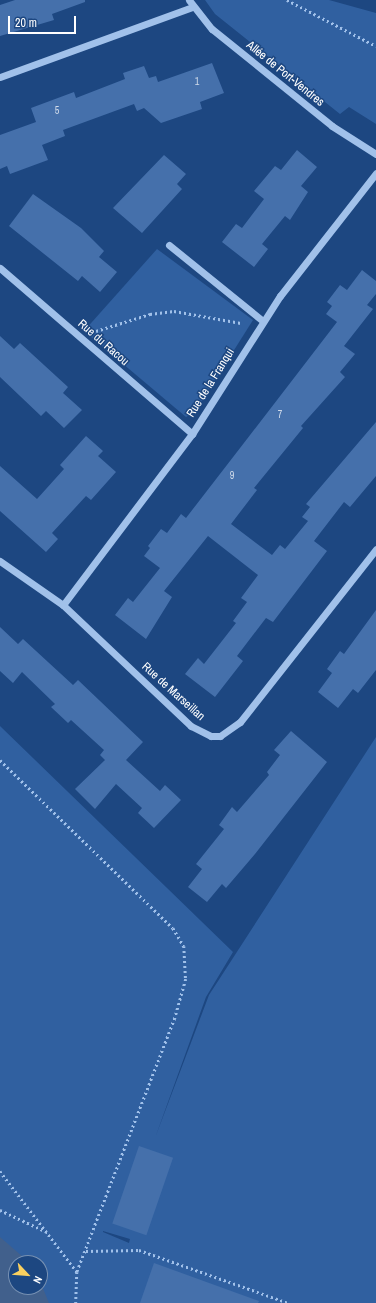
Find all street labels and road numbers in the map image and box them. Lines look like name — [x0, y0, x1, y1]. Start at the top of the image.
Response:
street label: Allée de Port-Vendres — [243, 38, 327, 110]
street label: Rue du Racou — [75, 317, 131, 369]
street label: Rue de la Franqui — [184, 346, 238, 420]
street label: Rue de Marseillan — [139, 660, 207, 724]

